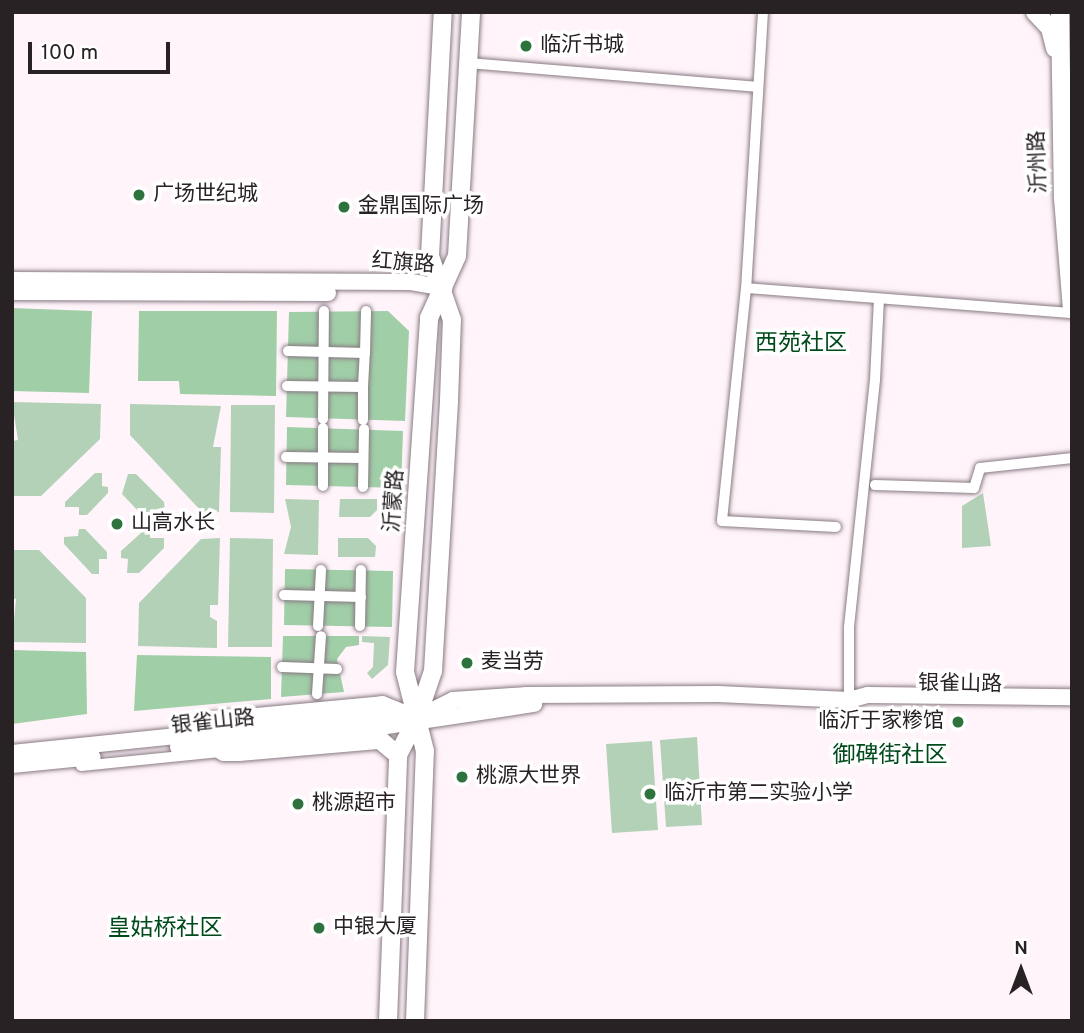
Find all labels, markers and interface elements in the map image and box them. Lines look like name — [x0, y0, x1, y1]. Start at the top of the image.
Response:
scale bar — [32, 28, 173, 72]
place label: 临沂书城 — [540, 33, 624, 59]
marker: 临沂书城 — [518, 38, 534, 54]
text: 100 m — [41, 40, 98, 67]
street label: 沂州路 — [1025, 130, 1053, 194]
place label: 广场世纪城 — [153, 182, 258, 208]
marker: 广场世纪城 — [131, 187, 147, 203]
place label: 金鼎国际广场 — [358, 194, 484, 220]
marker: 金鼎国际广场 — [336, 199, 352, 215]
street label: 红旗路 — [371, 249, 435, 279]
district label: 西苑社区 — [755, 331, 847, 359]
street label: 沂蒙路 — [380, 469, 410, 533]
place label: 山高水长 — [131, 511, 215, 537]
marker: 山高水长 — [109, 516, 125, 532]
place label: 麦当劳 — [481, 650, 544, 676]
marker: 麦当劳 — [459, 655, 475, 671]
street label: 银雀山路 — [918, 672, 1002, 698]
street label: 银雀山路 — [170, 706, 256, 740]
place label: 临沂于家糁馆 — [818, 709, 944, 735]
marker: 临沂于家糁馆 — [950, 714, 966, 730]
district label: 御碑街社区 — [833, 743, 947, 771]
place label: 桃源大世界 — [476, 764, 581, 790]
marker: 桃源大世界 — [454, 769, 470, 785]
place label: 临沂市第二实验小学 — [664, 781, 853, 807]
marker: 临沂市第二实验小学 — [642, 786, 658, 802]
place label: 桃源超市 — [312, 791, 396, 817]
marker: 桃源超市 — [290, 796, 306, 812]
place label: 中银大厦 — [333, 915, 417, 941]
district label: 皇姑桥社区 — [108, 916, 222, 944]
marker: 中银大厦 — [311, 920, 327, 936]
north arrow — [986, 935, 1056, 1005]
text: N — [1014, 937, 1028, 961]

